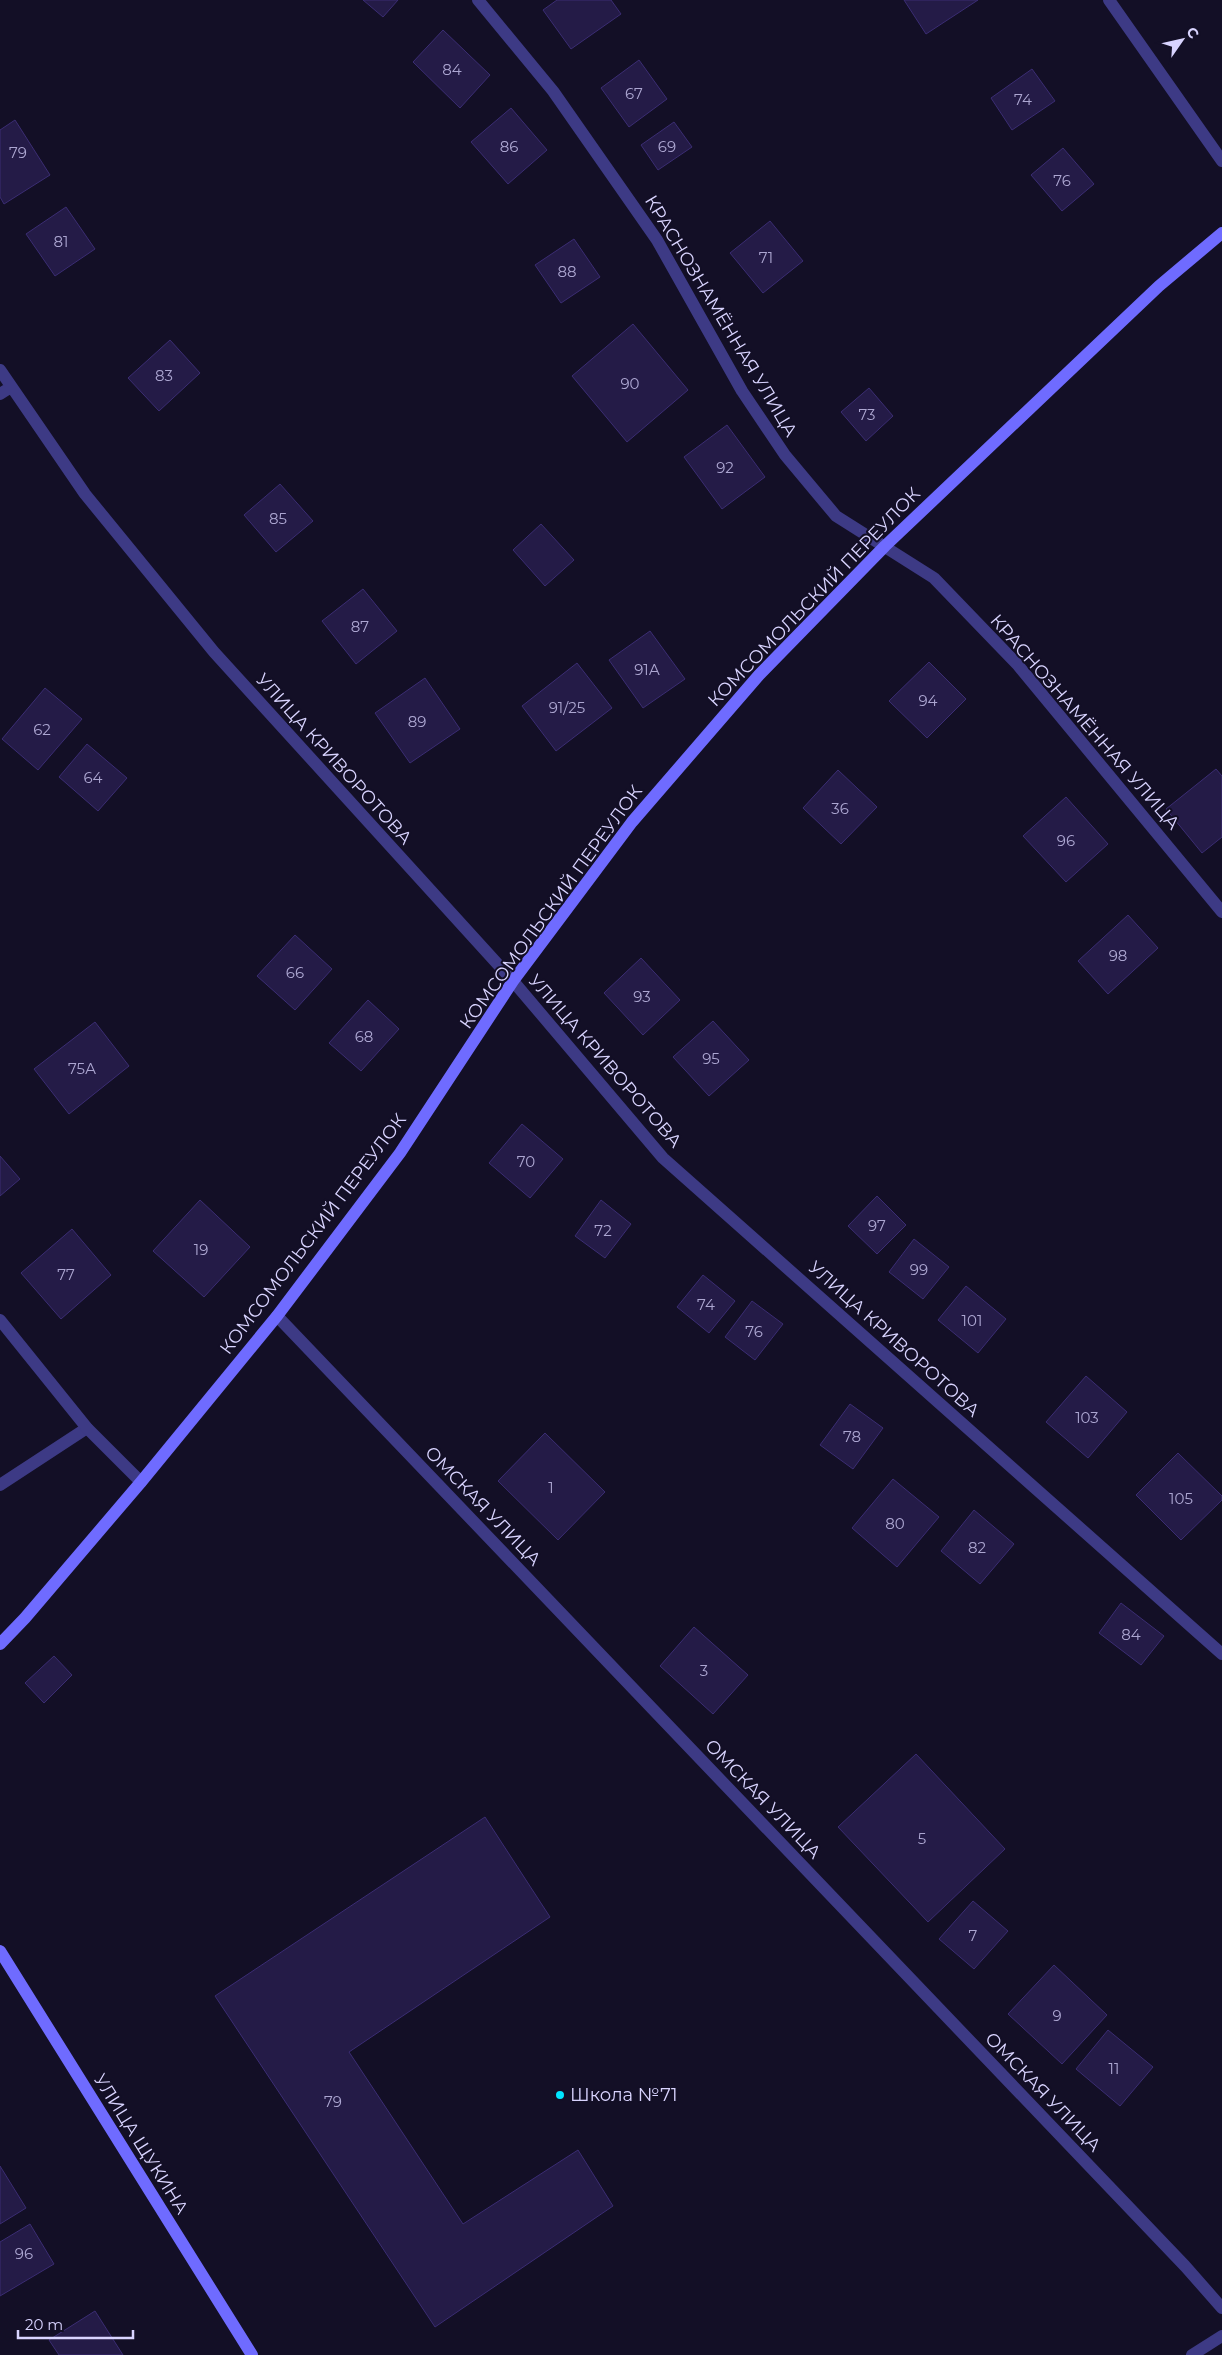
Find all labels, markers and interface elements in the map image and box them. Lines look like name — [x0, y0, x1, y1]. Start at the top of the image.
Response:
north arrow — [1157, 15, 1207, 65]
text: С — [1182, 23, 1203, 42]
house number: 84 — [442, 60, 462, 79]
house number: 67 — [625, 84, 643, 103]
house number: 74 — [1014, 90, 1032, 109]
house number: 86 — [500, 137, 518, 156]
house number: 69 — [658, 137, 676, 156]
house number: 79 — [9, 143, 27, 162]
house number: 76 — [1053, 171, 1071, 190]
street label: КРАСНОЗНАМЁННАЯ УЛИЦА — [640, 191, 802, 441]
house number: 81 — [54, 232, 69, 251]
house number: 71 — [759, 248, 773, 267]
house number: 88 — [557, 262, 577, 281]
house number: 83 — [155, 366, 173, 385]
house number: 90 — [620, 374, 640, 393]
house number: 73 — [858, 405, 876, 424]
house number: 92 — [716, 458, 734, 477]
street label: КОМСОМОЛЬСКИЙ ПЕРЕУЛОК — [703, 483, 925, 711]
house number: 85 — [269, 509, 287, 528]
street label: КРАСНОЗНАМЁННАЯ УЛИЦА — [986, 610, 1185, 835]
house number: 87 — [351, 617, 369, 636]
house number: 91А — [634, 660, 660, 679]
street label: УЛИЦА КРИВОРОТОВА — [251, 669, 417, 850]
house number: 94 — [918, 691, 938, 710]
house number: 91/25 — [549, 698, 585, 717]
house number: 89 — [408, 712, 426, 731]
house number: 62 — [33, 720, 51, 739]
house number: 64 — [83, 768, 103, 787]
street label: КОМСОМОЛЬСКИЙ ПЕРЕУЛОК — [455, 780, 647, 1033]
house number: 36 — [831, 799, 849, 818]
house number: 96 — [1057, 831, 1075, 850]
house number: 98 — [1109, 946, 1127, 965]
house number: 66 — [286, 963, 304, 982]
street label: УЛИЦА КРИВОРОТОВА — [524, 970, 687, 1153]
house number: 93 — [633, 987, 651, 1006]
house number: 68 — [355, 1027, 373, 1046]
house number: 95 — [702, 1049, 720, 1068]
house number: 75А — [68, 1059, 96, 1078]
street label: КОМСОМОЛЬСКИЙ ПЕРЕУЛОК — [215, 1109, 411, 1359]
house number: 70 — [517, 1152, 535, 1171]
house number: 97 — [868, 1216, 886, 1235]
house number: 72 — [594, 1221, 612, 1240]
house number: 19 — [194, 1240, 208, 1259]
street label: УЛИЦА КРИВОРОТОВА — [804, 1256, 985, 1422]
house number: 99 — [910, 1260, 928, 1279]
house number: 77 — [57, 1265, 75, 1284]
house number: 74 — [697, 1295, 715, 1314]
house number: 101 — [962, 1311, 982, 1330]
house number: 76 — [745, 1322, 763, 1341]
house number: 103 — [1075, 1408, 1099, 1427]
house number: 78 — [843, 1427, 861, 1446]
street label: ОМСКАЯ УЛИЦА — [420, 1442, 546, 1571]
house number: 1 — [548, 1478, 554, 1497]
house number: 105 — [1169, 1489, 1193, 1508]
house number: 80 — [885, 1514, 905, 1533]
house number: 82 — [968, 1538, 986, 1557]
house number: 84 — [1121, 1625, 1141, 1644]
house number: 3 — [700, 1661, 708, 1680]
street label: ОМСКАЯ УЛИЦА — [700, 1735, 826, 1864]
house number: 5 — [918, 1829, 926, 1848]
house number: 7 — [969, 1926, 978, 1945]
house number: 9 — [1052, 2006, 1062, 2025]
street label: ОМСКАЯ УЛИЦА — [980, 2028, 1106, 2157]
house number: 11 — [1109, 2059, 1119, 2078]
street label: УЛИЦА ЩУКИНА — [89, 2070, 193, 2219]
place label: Школа №71 — [570, 2084, 677, 2106]
marker: Школа №71 — [554, 2089, 566, 2101]
house number: 79 — [324, 2092, 342, 2111]
house number: 96 — [15, 2244, 33, 2263]
scale bar — [18, 2308, 132, 2340]
text: 20 m — [25, 2315, 63, 2334]

